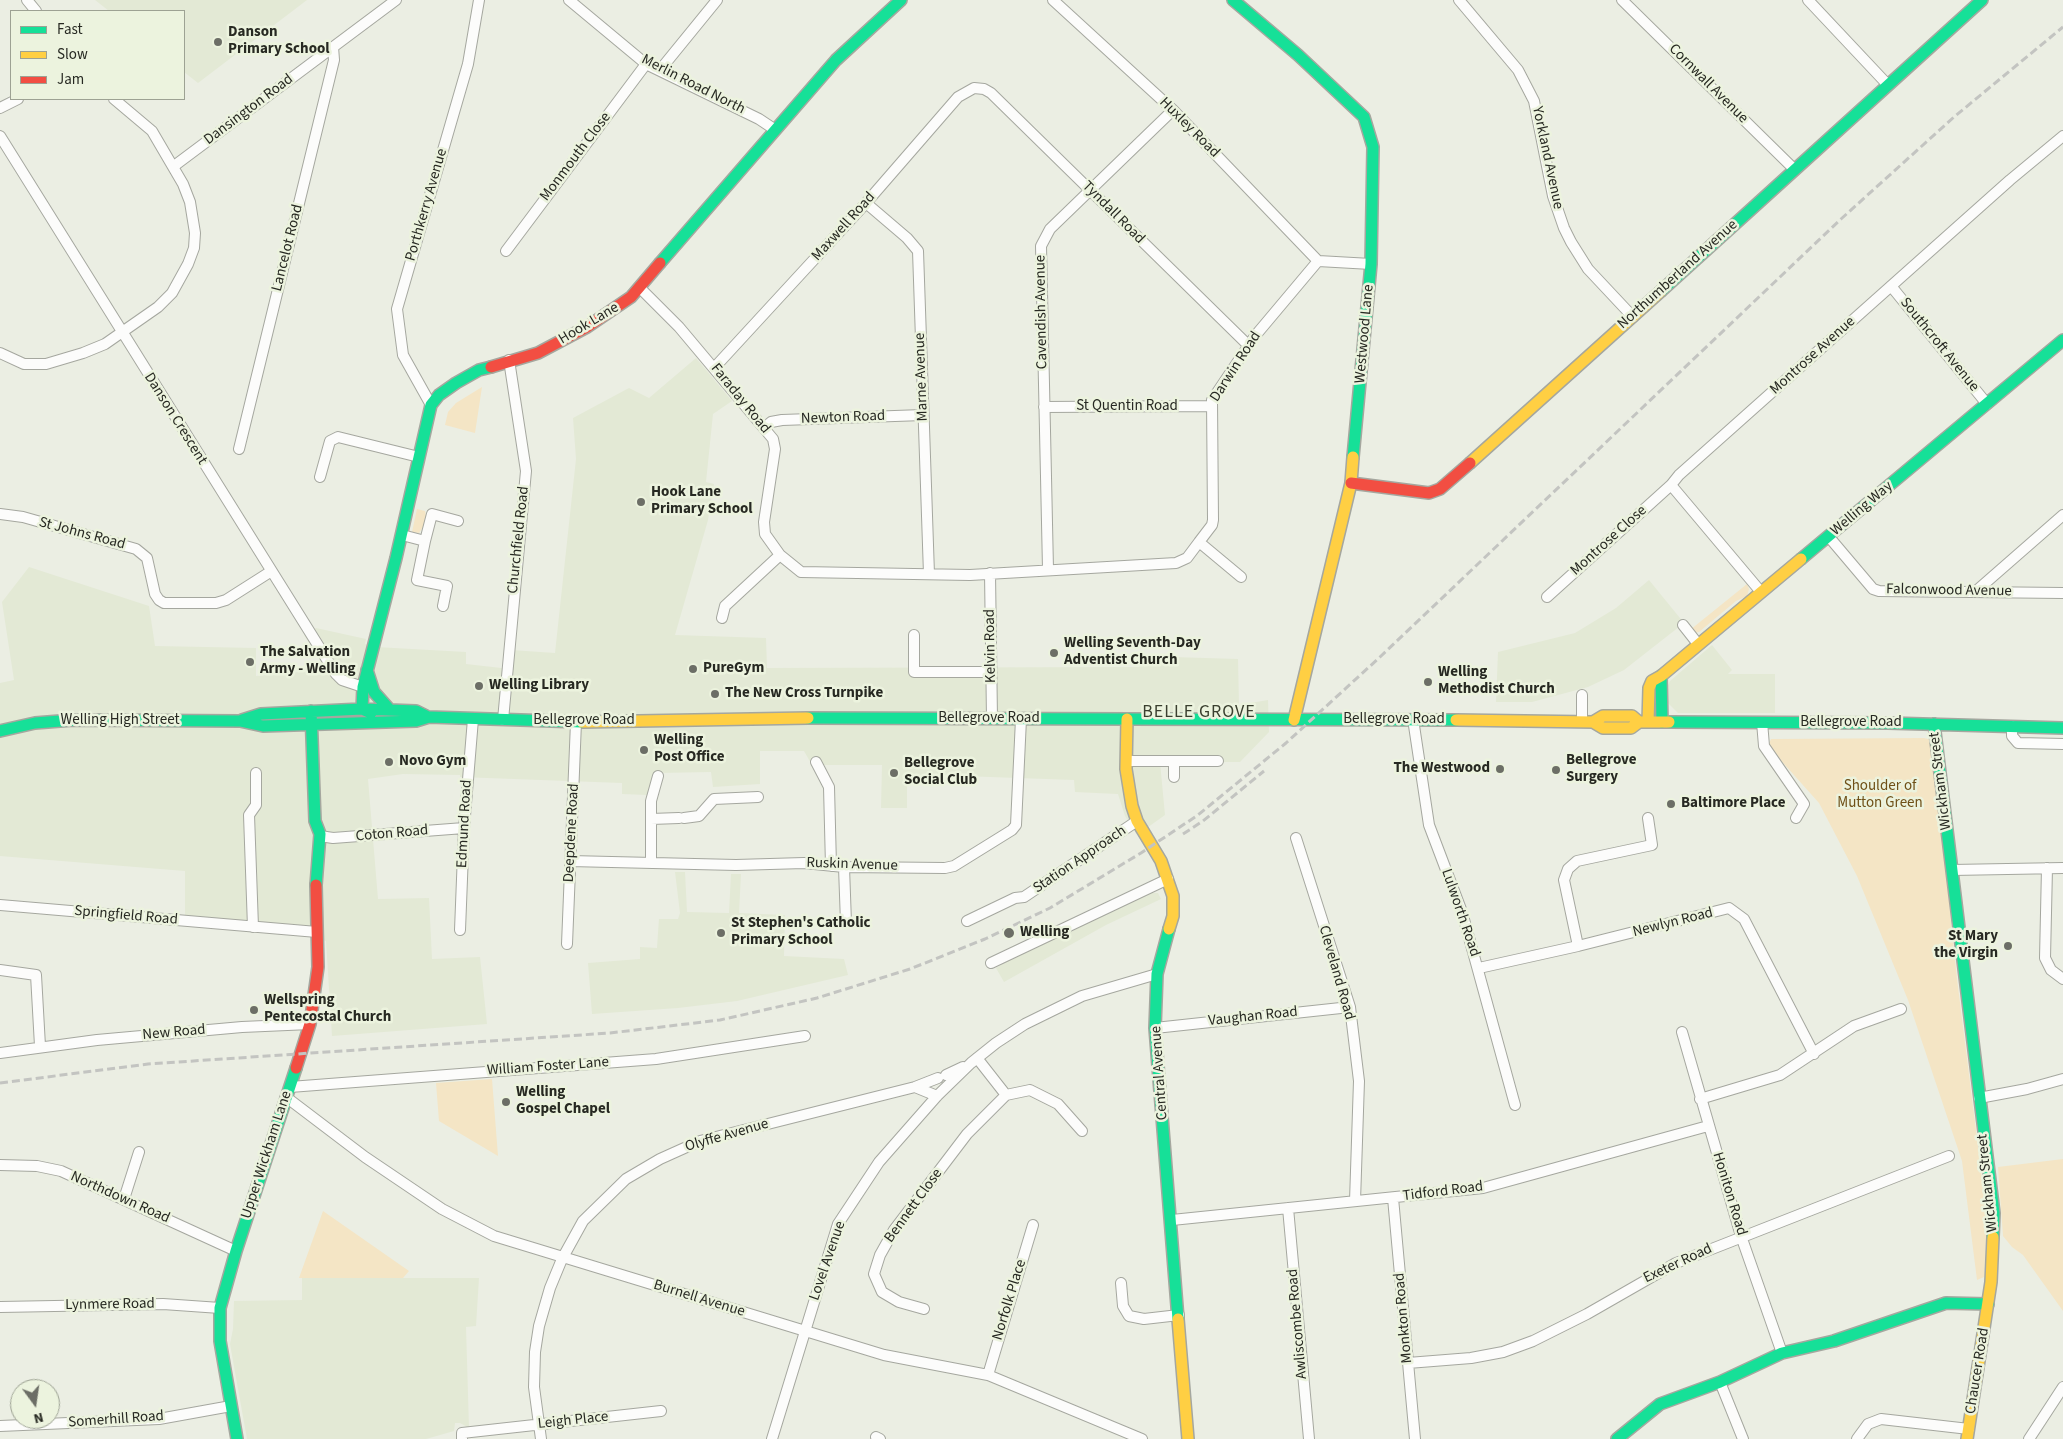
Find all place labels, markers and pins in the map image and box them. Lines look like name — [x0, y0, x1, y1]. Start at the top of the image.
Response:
place label: Danson Primary School — [228, 24, 330, 59]
marker: Danson Primary School — [212, 36, 224, 48]
place label: Hook Lane Primary School — [651, 484, 753, 519]
marker: Hook Lane Primary School — [635, 496, 647, 508]
place label: Welling Seventh-Day Adventist Church — [1064, 635, 1201, 670]
place label: The Salvation Army - Welling — [260, 644, 355, 679]
marker: Welling Seventh-Day Adventist Church — [1048, 647, 1060, 659]
marker: The Salvation Army - Welling — [244, 656, 256, 668]
place label: PureGym — [703, 660, 764, 678]
marker: PureGym — [687, 663, 699, 675]
place label: Welling Methodist Church — [1438, 664, 1555, 699]
marker: Welling Methodist Church — [1422, 676, 1434, 688]
place label: Welling Library — [489, 677, 589, 695]
marker: Welling Library — [473, 680, 485, 692]
place label: The New Cross Turnpike — [725, 685, 883, 703]
marker: The New Cross Turnpike — [709, 688, 721, 700]
place label: Welling Post Office — [654, 732, 725, 767]
marker: Welling Post Office — [638, 744, 650, 756]
place label: Bellegrove Surgery — [1566, 752, 1637, 787]
place label: Novo Gym — [399, 753, 466, 771]
place label: Bellegrove Social Club — [904, 755, 977, 790]
marker: Novo Gym — [383, 756, 395, 768]
place label: The Westwood — [1394, 760, 1490, 778]
marker: The Westwood — [1494, 763, 1506, 775]
marker: Bellegrove Surgery — [1550, 764, 1562, 776]
marker: Bellegrove Social Club — [888, 767, 900, 779]
place label: Baltimore Place — [1681, 795, 1785, 813]
marker: Baltimore Place — [1665, 798, 1677, 810]
place label: St Stephen's Catholic Primary School — [731, 915, 871, 950]
place label: Welling — [1020, 924, 1069, 942]
marker: Welling — [1002, 926, 1016, 940]
marker: St Stephen's Catholic Primary School — [715, 927, 727, 939]
place label: St Mary the Virgin — [1934, 928, 1998, 963]
marker: St Mary the Virgin — [2002, 940, 2014, 952]
place label: Wellspring Pentecostal Church — [264, 992, 391, 1027]
marker: Wellspring Pentecostal Church — [248, 1004, 260, 1016]
place label: Welling Gospel Chapel — [516, 1084, 610, 1119]
marker: Welling Gospel Chapel — [500, 1096, 512, 1108]

